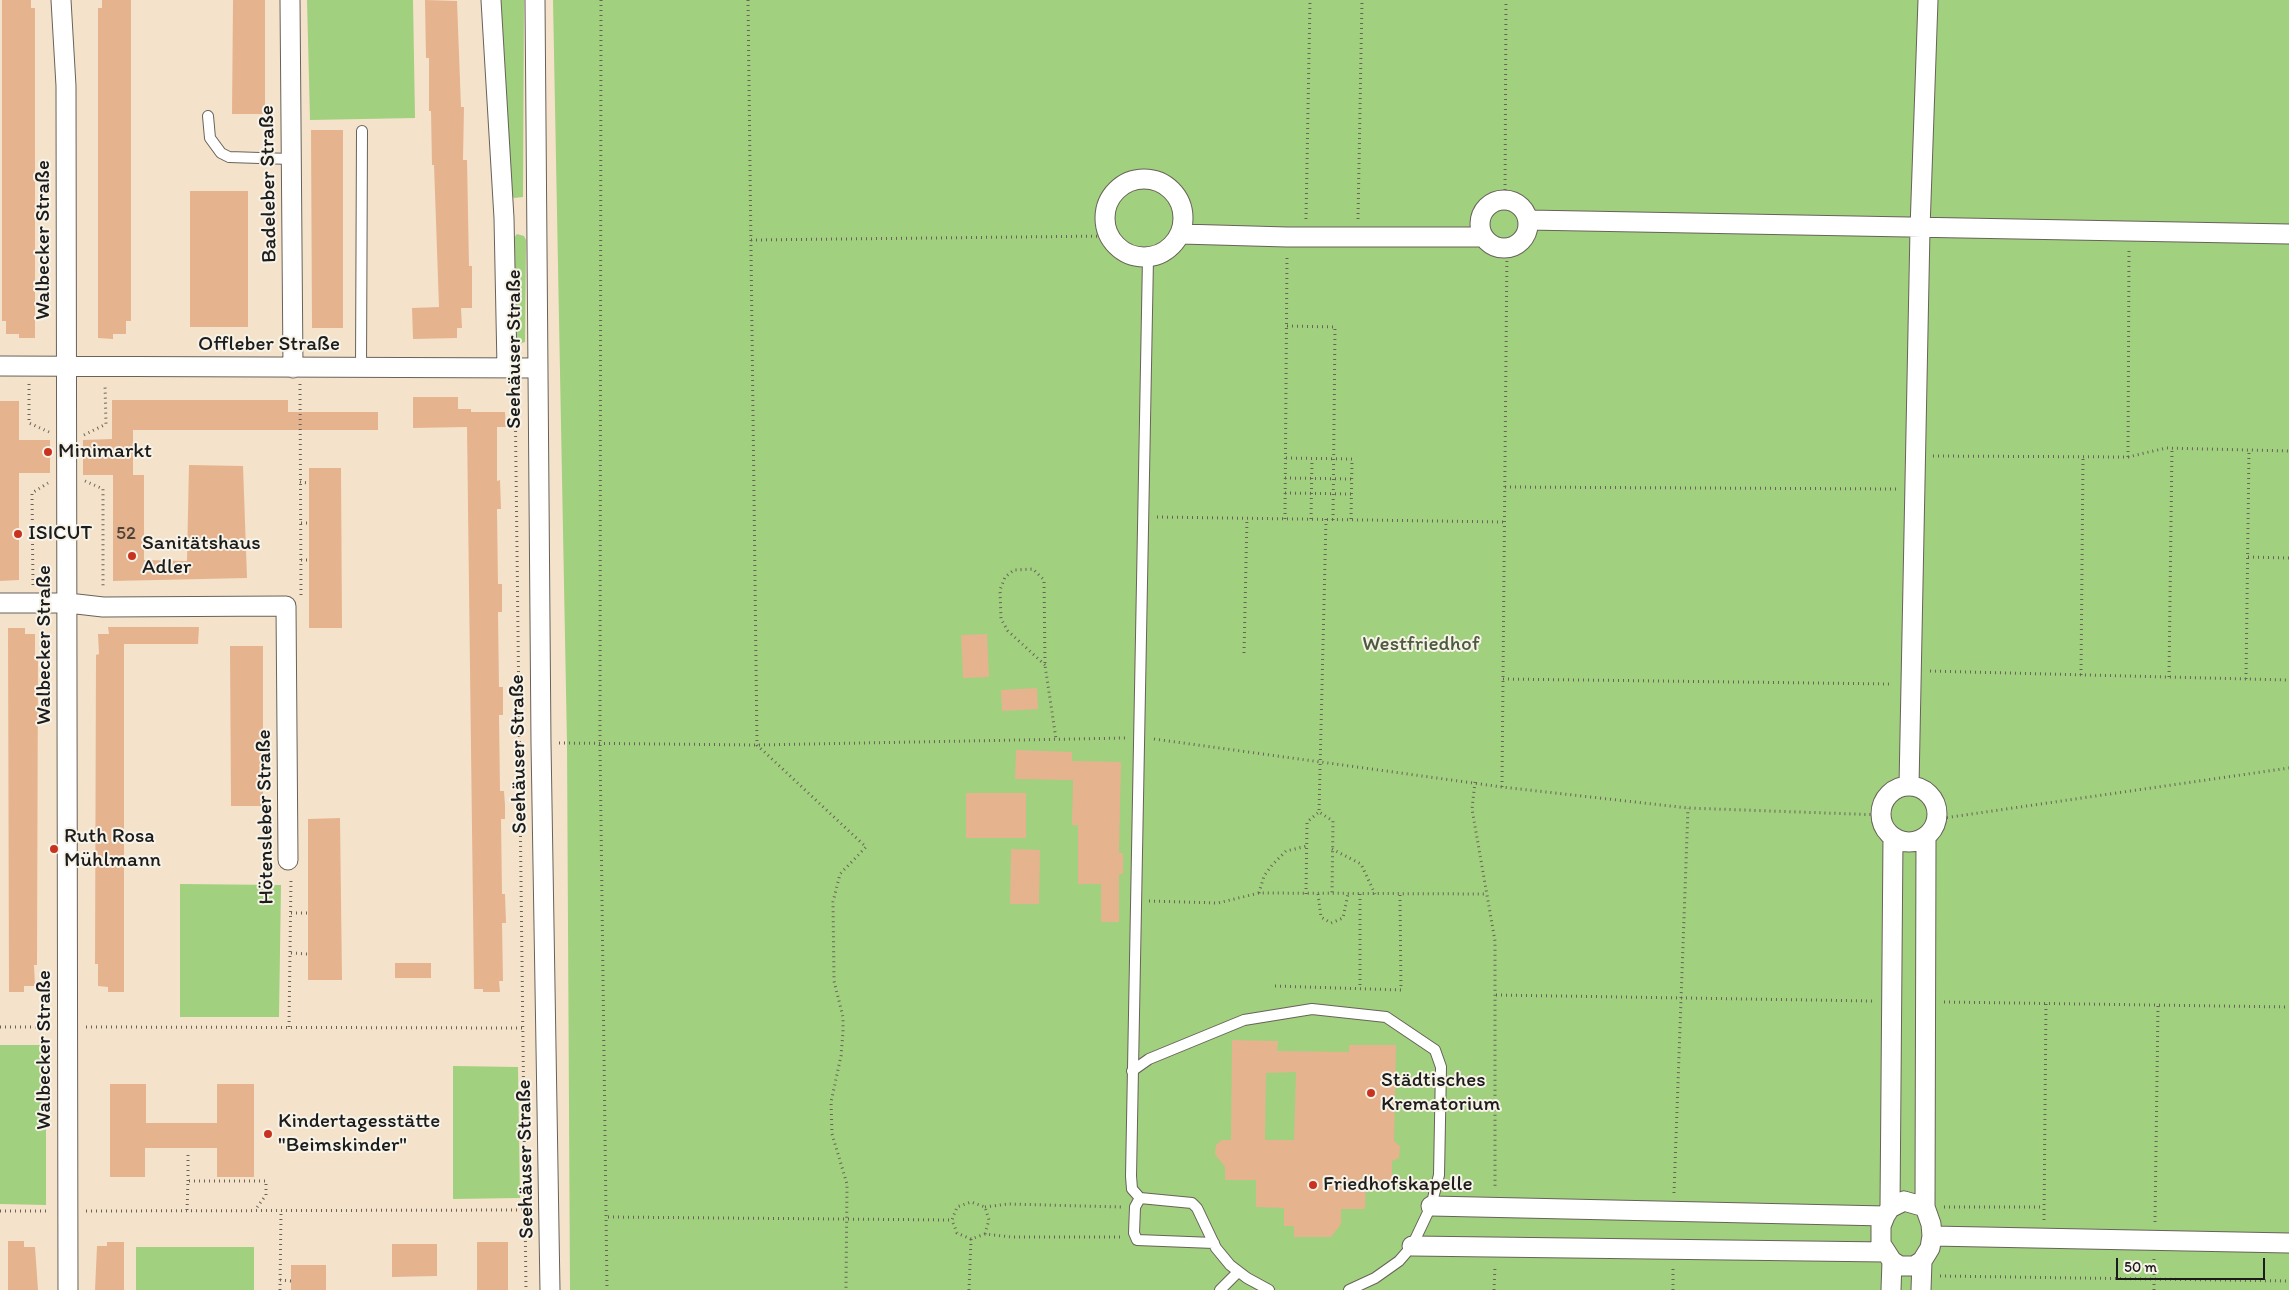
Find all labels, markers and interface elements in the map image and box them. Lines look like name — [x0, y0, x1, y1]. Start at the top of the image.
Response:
street label: Badeleber Straße — [255, 105, 283, 263]
street label: Walbecker Straße — [31, 160, 57, 320]
street label: Seehäuser Straße — [502, 269, 528, 429]
street label: Offleber Straße — [198, 332, 340, 358]
place label: Minimarkt — [58, 439, 152, 465]
marker: Minimarkt — [42, 446, 54, 458]
place label: ISICUT — [28, 521, 92, 547]
house number: 52 — [116, 523, 136, 545]
marker: ISICUT — [12, 528, 24, 540]
place label: Sanitätshaus Adler — [142, 531, 261, 581]
marker: Sanitätshaus Adler — [126, 550, 138, 562]
street label: Walbecker Straße — [32, 565, 58, 725]
park label: Westfriedhof — [1362, 632, 1480, 658]
street label: Seehäuser Straße — [505, 674, 533, 834]
street label: Hötensleber Straße — [252, 729, 280, 905]
place label: Ruth Rosa Mühlmann — [64, 824, 161, 874]
marker: Ruth Rosa Mühlmann — [48, 843, 60, 855]
street label: Walbecker Straße — [32, 970, 58, 1130]
place label: Städtisches Krematorium — [1381, 1068, 1500, 1118]
street label: Seehäuser Straße — [512, 1079, 540, 1239]
marker: Städtisches Krematorium — [1365, 1087, 1377, 1099]
place label: Kindertagesstätte "Beimskinder" — [278, 1109, 440, 1159]
marker: Kindertagesstätte "Beimskinder" — [262, 1128, 274, 1140]
place label: Friedhofskapelle — [1323, 1172, 1473, 1198]
marker: Friedhofskapelle — [1307, 1179, 1319, 1191]
scale bar — [2119, 1248, 2268, 1280]
text: 50 m — [2124, 1258, 2157, 1276]

